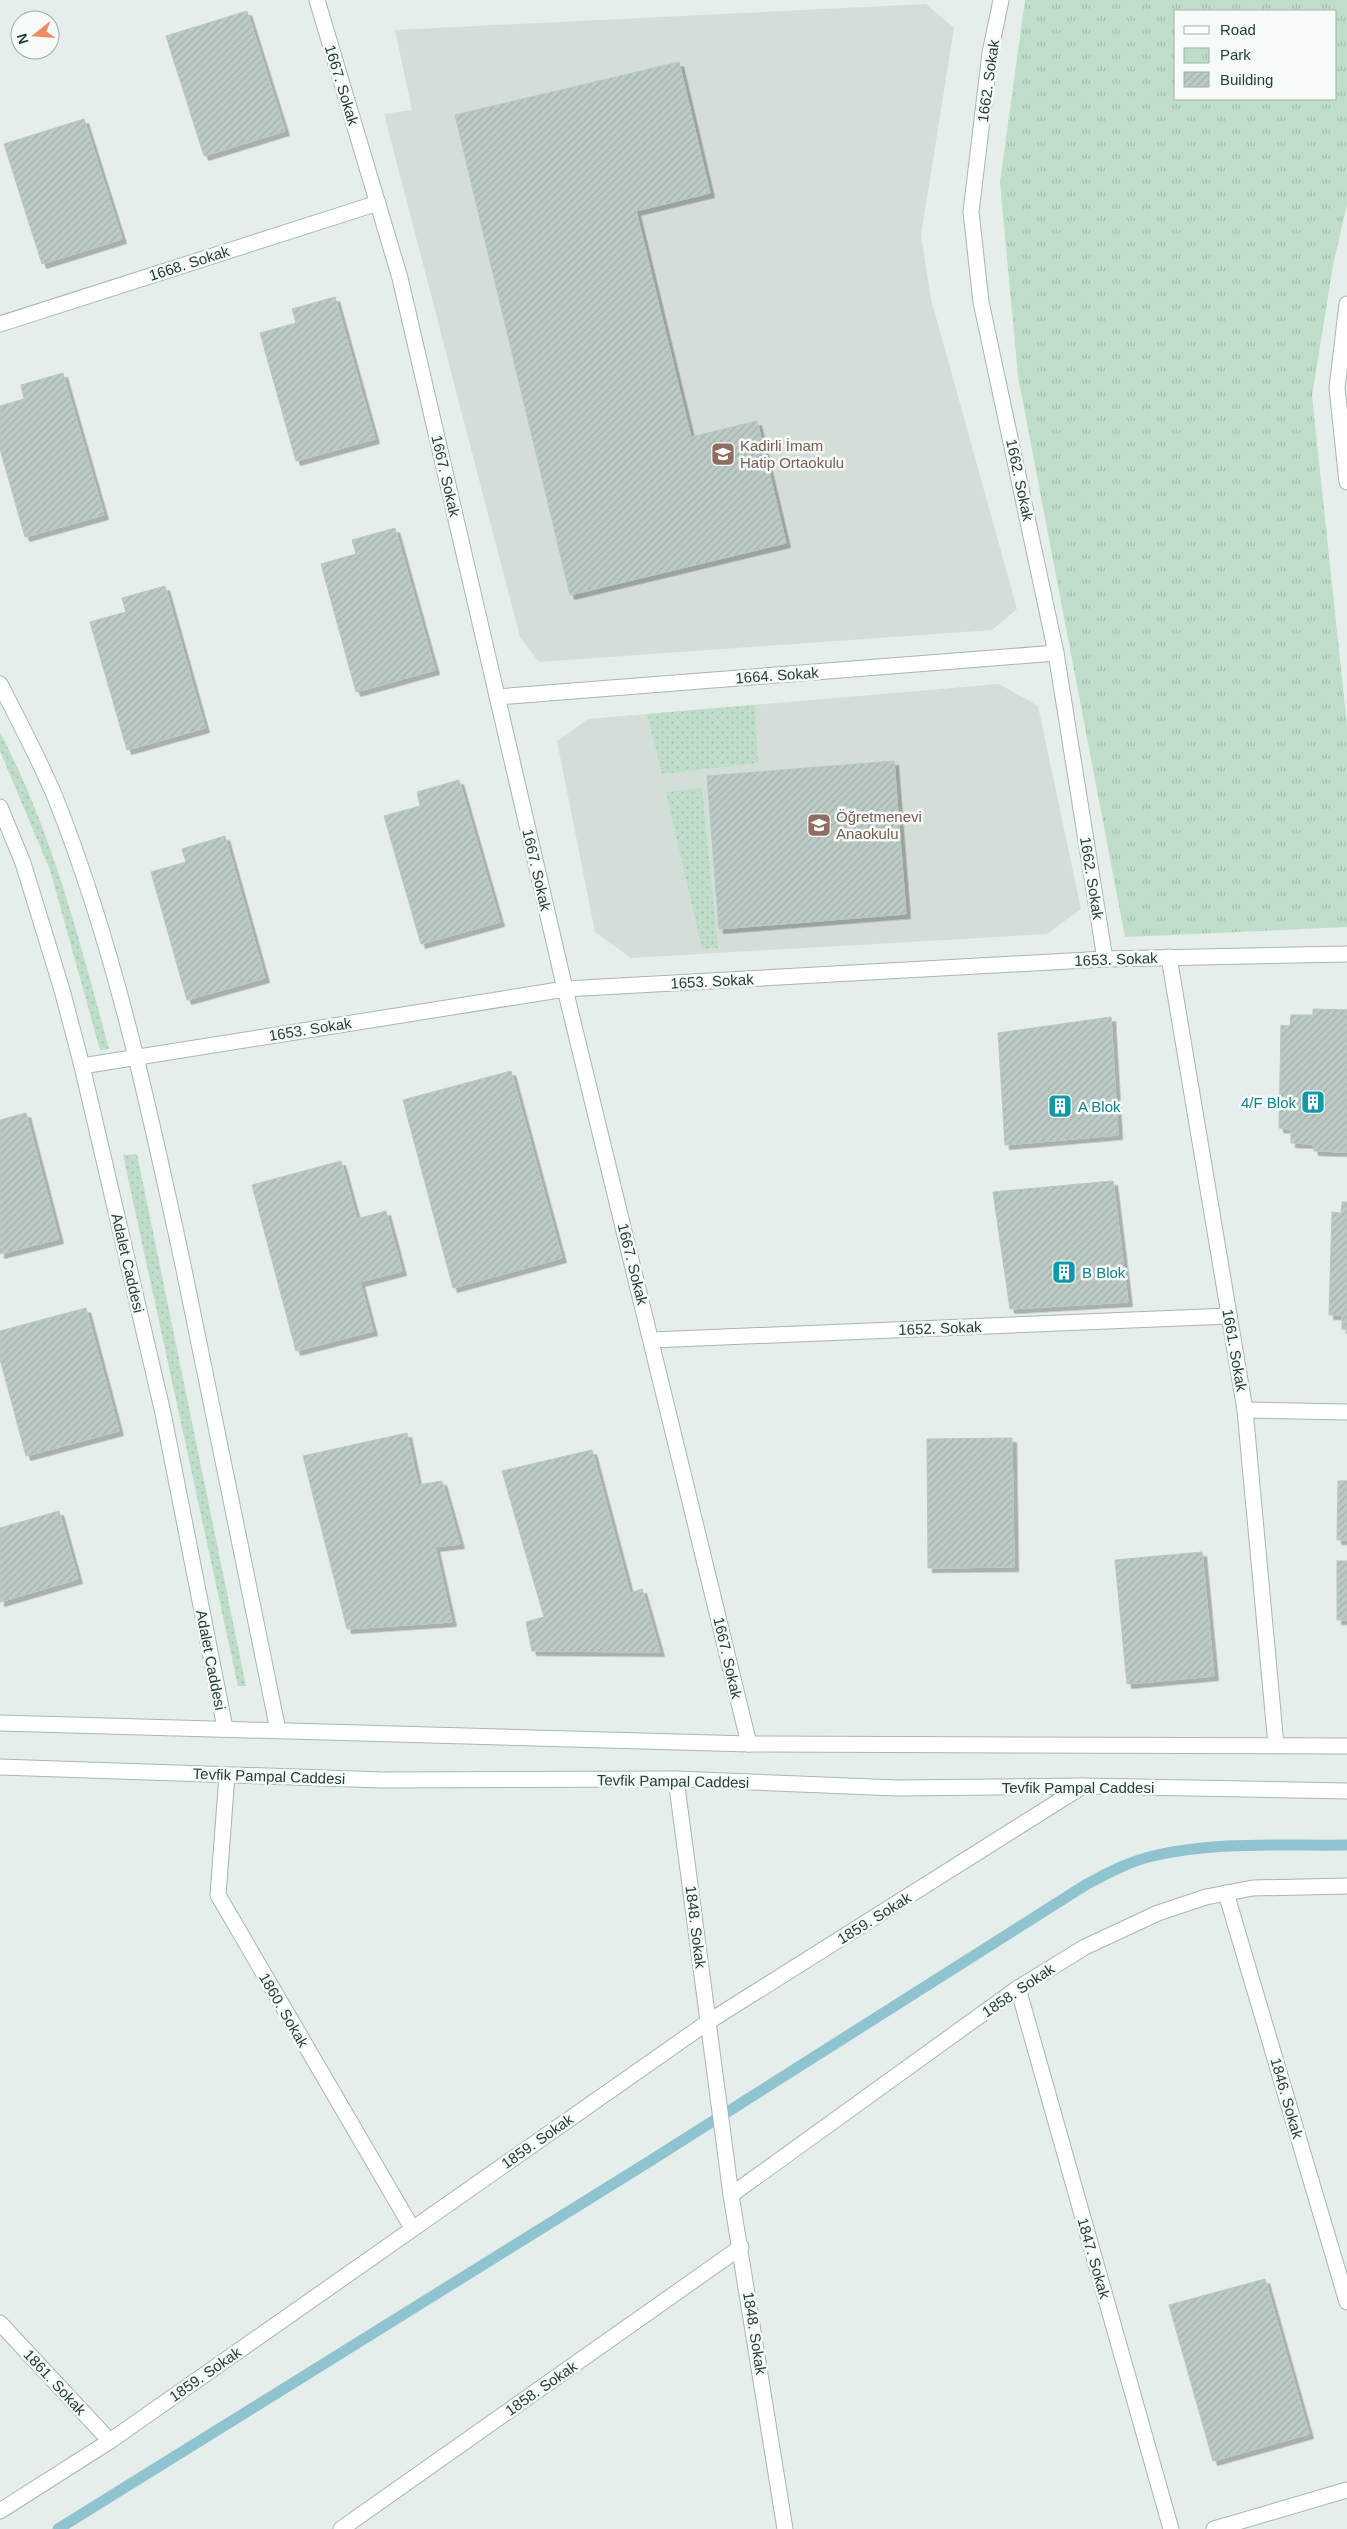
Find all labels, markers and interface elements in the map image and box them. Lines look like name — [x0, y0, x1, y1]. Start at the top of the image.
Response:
north arrow — [10, 10, 60, 60]
legend — [1174, 10, 1337, 100]
text: Road — [1220, 21, 1256, 38]
text: N — [13, 32, 32, 46]
street label: 1662. Sokak — [974, 38, 1002, 123]
street label: 1667. Sokak — [322, 43, 362, 128]
text: Park — [1220, 46, 1251, 63]
text: Building — [1220, 71, 1273, 88]
street label: 1668. Sokak — [147, 242, 232, 284]
street label: 1667. Sokak — [428, 433, 464, 519]
place label: Kadirli İmam Hatip Ortaokulu — [740, 437, 844, 471]
street label: 1662. Sokak — [1003, 437, 1037, 523]
school or university icon: Kadirli İmam Hatip Ortaokulu — [710, 441, 736, 467]
street label: 1664. Sokak — [735, 664, 820, 686]
place label: Öğretmenevi Anaokulu — [836, 808, 922, 842]
school or university icon: Öğretmenevi Anaokulu — [806, 812, 832, 838]
street label: 1667. Sokak — [519, 827, 555, 913]
street label: 1662. Sokak — [1077, 835, 1107, 921]
street label: 1653. Sokak — [1074, 949, 1158, 969]
street label: 1653. Sokak — [670, 970, 755, 992]
street label: 1653. Sokak — [267, 1014, 353, 1044]
building icon: 4/F Blok — [1300, 1089, 1326, 1115]
building icon: A Blok — [1047, 1093, 1073, 1119]
place label: 4/F Blok — [1241, 1094, 1296, 1111]
place label: A Blok — [1078, 1098, 1121, 1115]
street label: Adalet Caddesi — [108, 1212, 148, 1314]
street label: 1667. Sokak — [615, 1221, 651, 1307]
building icon: B Blok — [1051, 1259, 1077, 1285]
place label: B Blok — [1082, 1264, 1126, 1281]
street label: 1661. Sokak — [1219, 1307, 1251, 1393]
street label: 1652. Sokak — [898, 1318, 982, 1338]
street label: Adalet Caddesi — [193, 1608, 229, 1712]
street label: 1667. Sokak — [710, 1615, 746, 1701]
street label: Tevfik Pampal Caddesi — [192, 1765, 346, 1787]
street label: Tevfik Pampal Caddesi — [597, 1771, 749, 1791]
street label: Tevfik Pampal Caddesi — [1002, 1779, 1154, 1796]
street label: 1848. Sokak — [682, 1885, 710, 1970]
street label: 1859. Sokak — [834, 1888, 914, 1947]
street label: 1858. Sokak — [979, 1959, 1058, 2020]
street label: 1860. Sokak — [256, 1970, 312, 2051]
street label: 1846. Sokak — [1267, 2056, 1307, 2141]
street label: 1859. Sokak — [498, 2110, 576, 2172]
street label: 1847. Sokak — [1074, 2216, 1114, 2301]
street label: 1848. Sokak — [740, 2290, 770, 2376]
street label: 1859. Sokak — [166, 2343, 244, 2405]
street label: 1861. Sokak — [20, 2346, 90, 2419]
street label: 1858. Sokak — [502, 2357, 580, 2419]

